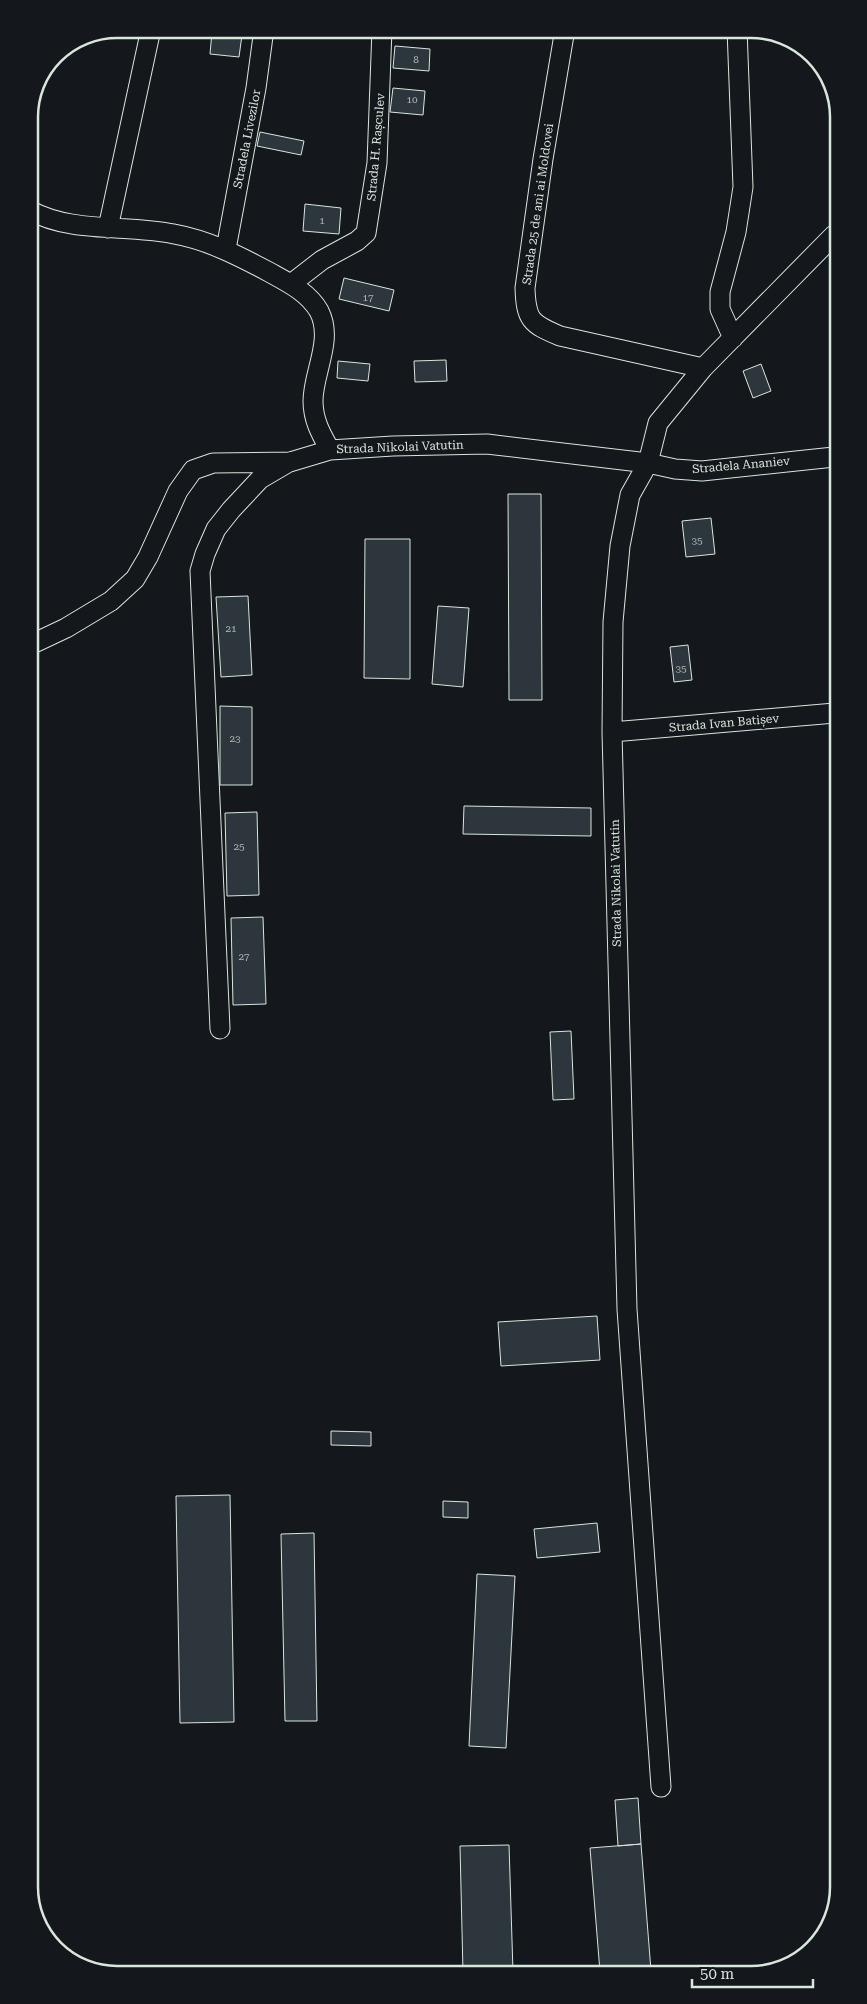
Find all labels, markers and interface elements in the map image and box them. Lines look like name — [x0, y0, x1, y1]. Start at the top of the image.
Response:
house number: 8 — [413, 54, 419, 65]
street label: Stradela Livezilor — [231, 88, 263, 190]
street label: Strada H. Rașculev — [364, 92, 389, 202]
house number: 10 — [406, 94, 418, 105]
street label: Strada 25 de ani ai Moldovei — [520, 122, 556, 286]
house number: 1 — [319, 215, 325, 226]
house number: 17 — [362, 292, 374, 303]
street label: Strada Nikolai Vatutin — [336, 438, 464, 456]
street label: Stradela Ananiev — [692, 454, 791, 476]
house number: 35 — [691, 535, 703, 546]
house number: 21 — [225, 623, 237, 634]
house number: 35 — [675, 663, 687, 674]
street label: Strada Ivan Batișev — [668, 711, 780, 736]
house number: 23 — [229, 733, 241, 744]
street label: Strada Nikolai Vatutin — [608, 819, 624, 947]
house number: 25 — [233, 841, 245, 852]
house number: 27 — [238, 951, 250, 962]
scale bar — [692, 1956, 813, 1988]
text: 50 m — [700, 1965, 735, 1983]

